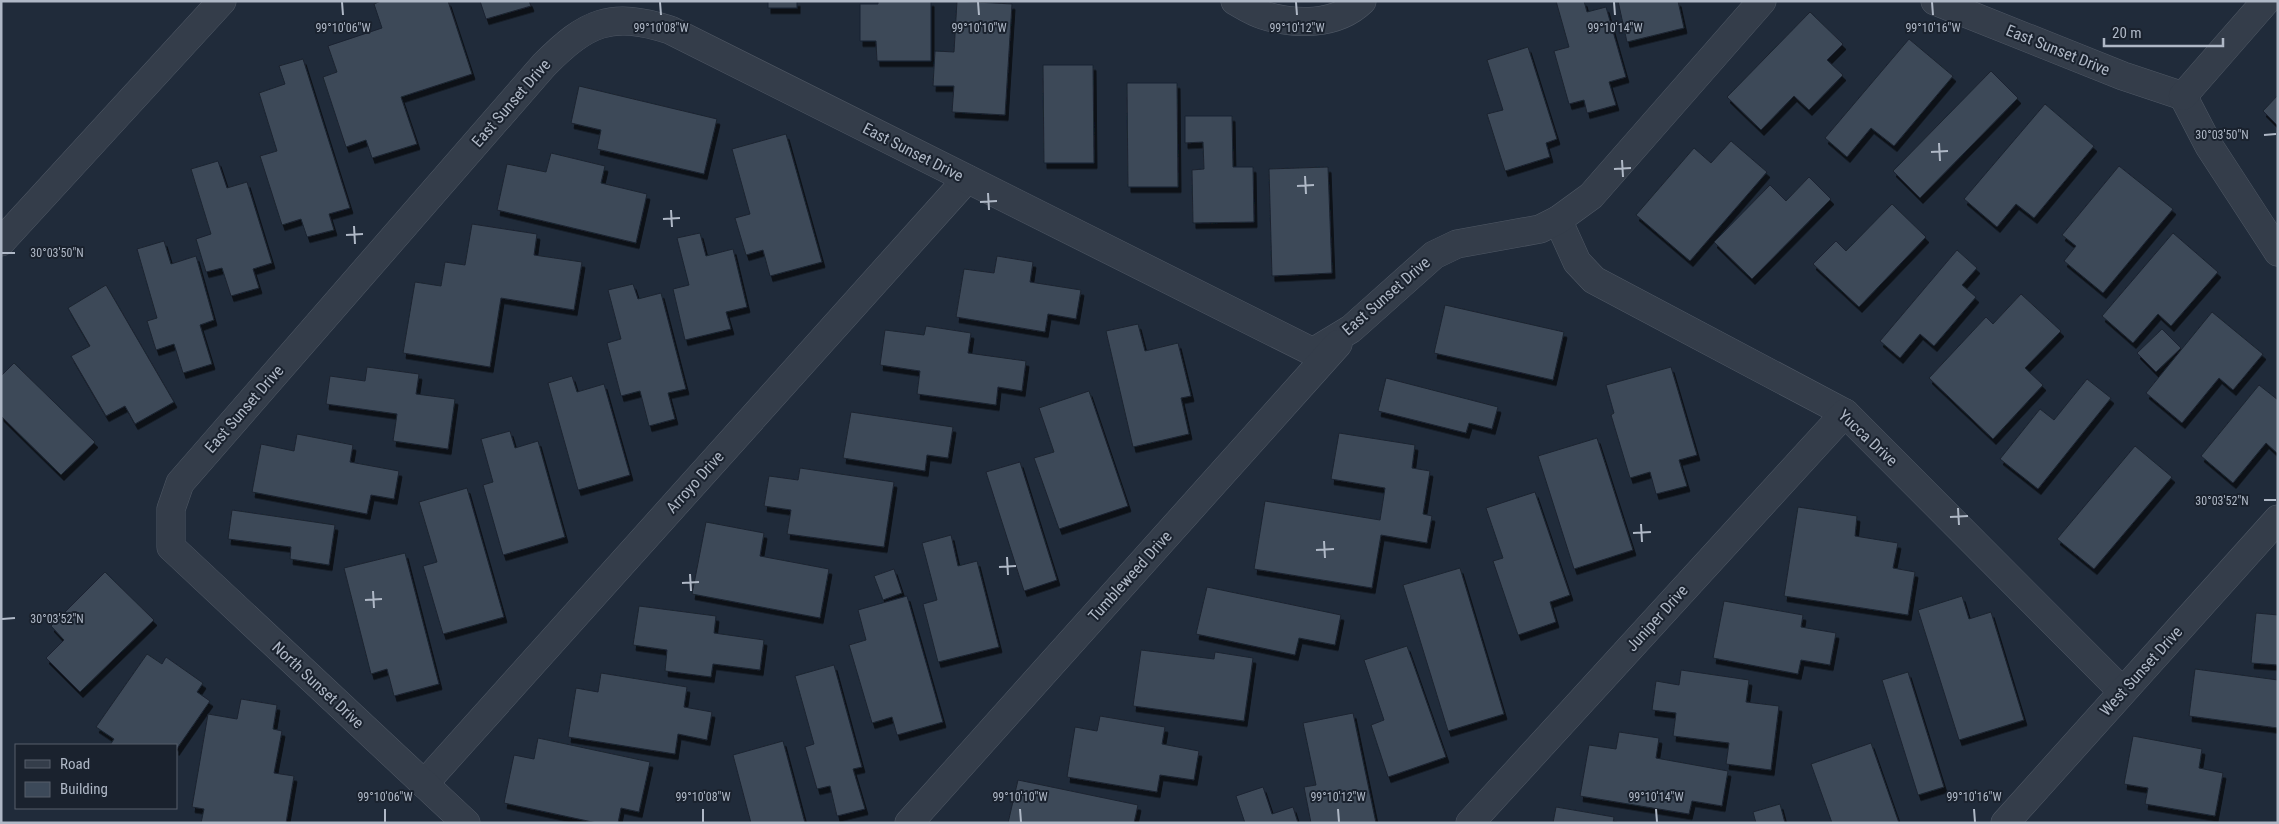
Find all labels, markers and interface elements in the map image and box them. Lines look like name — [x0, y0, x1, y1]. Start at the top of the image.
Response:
scale bar — [2104, 15, 2223, 47]
text: 99°10'06"W — [315, 21, 371, 35]
text: 99°10'08"W — [633, 21, 689, 35]
text: 99°10'10"W — [951, 21, 1007, 35]
text: 99°10'12"W — [1269, 21, 1325, 35]
text: 99°10'14"W — [1587, 21, 1643, 35]
text: 99°10'16"W — [1905, 21, 1961, 35]
street label: East Sunset Drive — [2003, 21, 2113, 79]
text: 20 m — [2112, 24, 2142, 42]
street label: East Sunset Drive — [468, 55, 554, 151]
street label: East Sunset Drive — [860, 119, 966, 185]
text: 30°03'50"N — [2195, 128, 2249, 142]
text: 30°03'50"N — [30, 246, 84, 260]
street label: East Sunset Drive — [1338, 253, 1434, 339]
street label: East Sunset Drive — [201, 361, 287, 457]
street label: Yucca Drive — [1835, 406, 1901, 470]
street label: Arroyo Drive — [662, 447, 728, 517]
text: 30°03'52"N — [2195, 494, 2249, 508]
street label: Tumbleweed Drive — [1084, 527, 1176, 625]
street label: Juniper Drive — [1622, 581, 1692, 655]
text: 30°03'52"N — [30, 612, 84, 626]
street label: West Sunset Drive — [2096, 622, 2186, 720]
street label: North Sunset Drive — [268, 638, 368, 732]
legend — [15, 744, 178, 809]
text: Road — [60, 755, 90, 773]
text: Building — [60, 780, 108, 798]
text: 99°10'06"W — [357, 790, 413, 804]
text: 99°10'08"W — [675, 790, 731, 804]
text: 99°10'10"W — [992, 790, 1048, 804]
text: 99°10'12"W — [1310, 790, 1366, 804]
text: 99°10'14"W — [1628, 790, 1684, 804]
text: 99°10'16"W — [1946, 790, 2002, 804]

